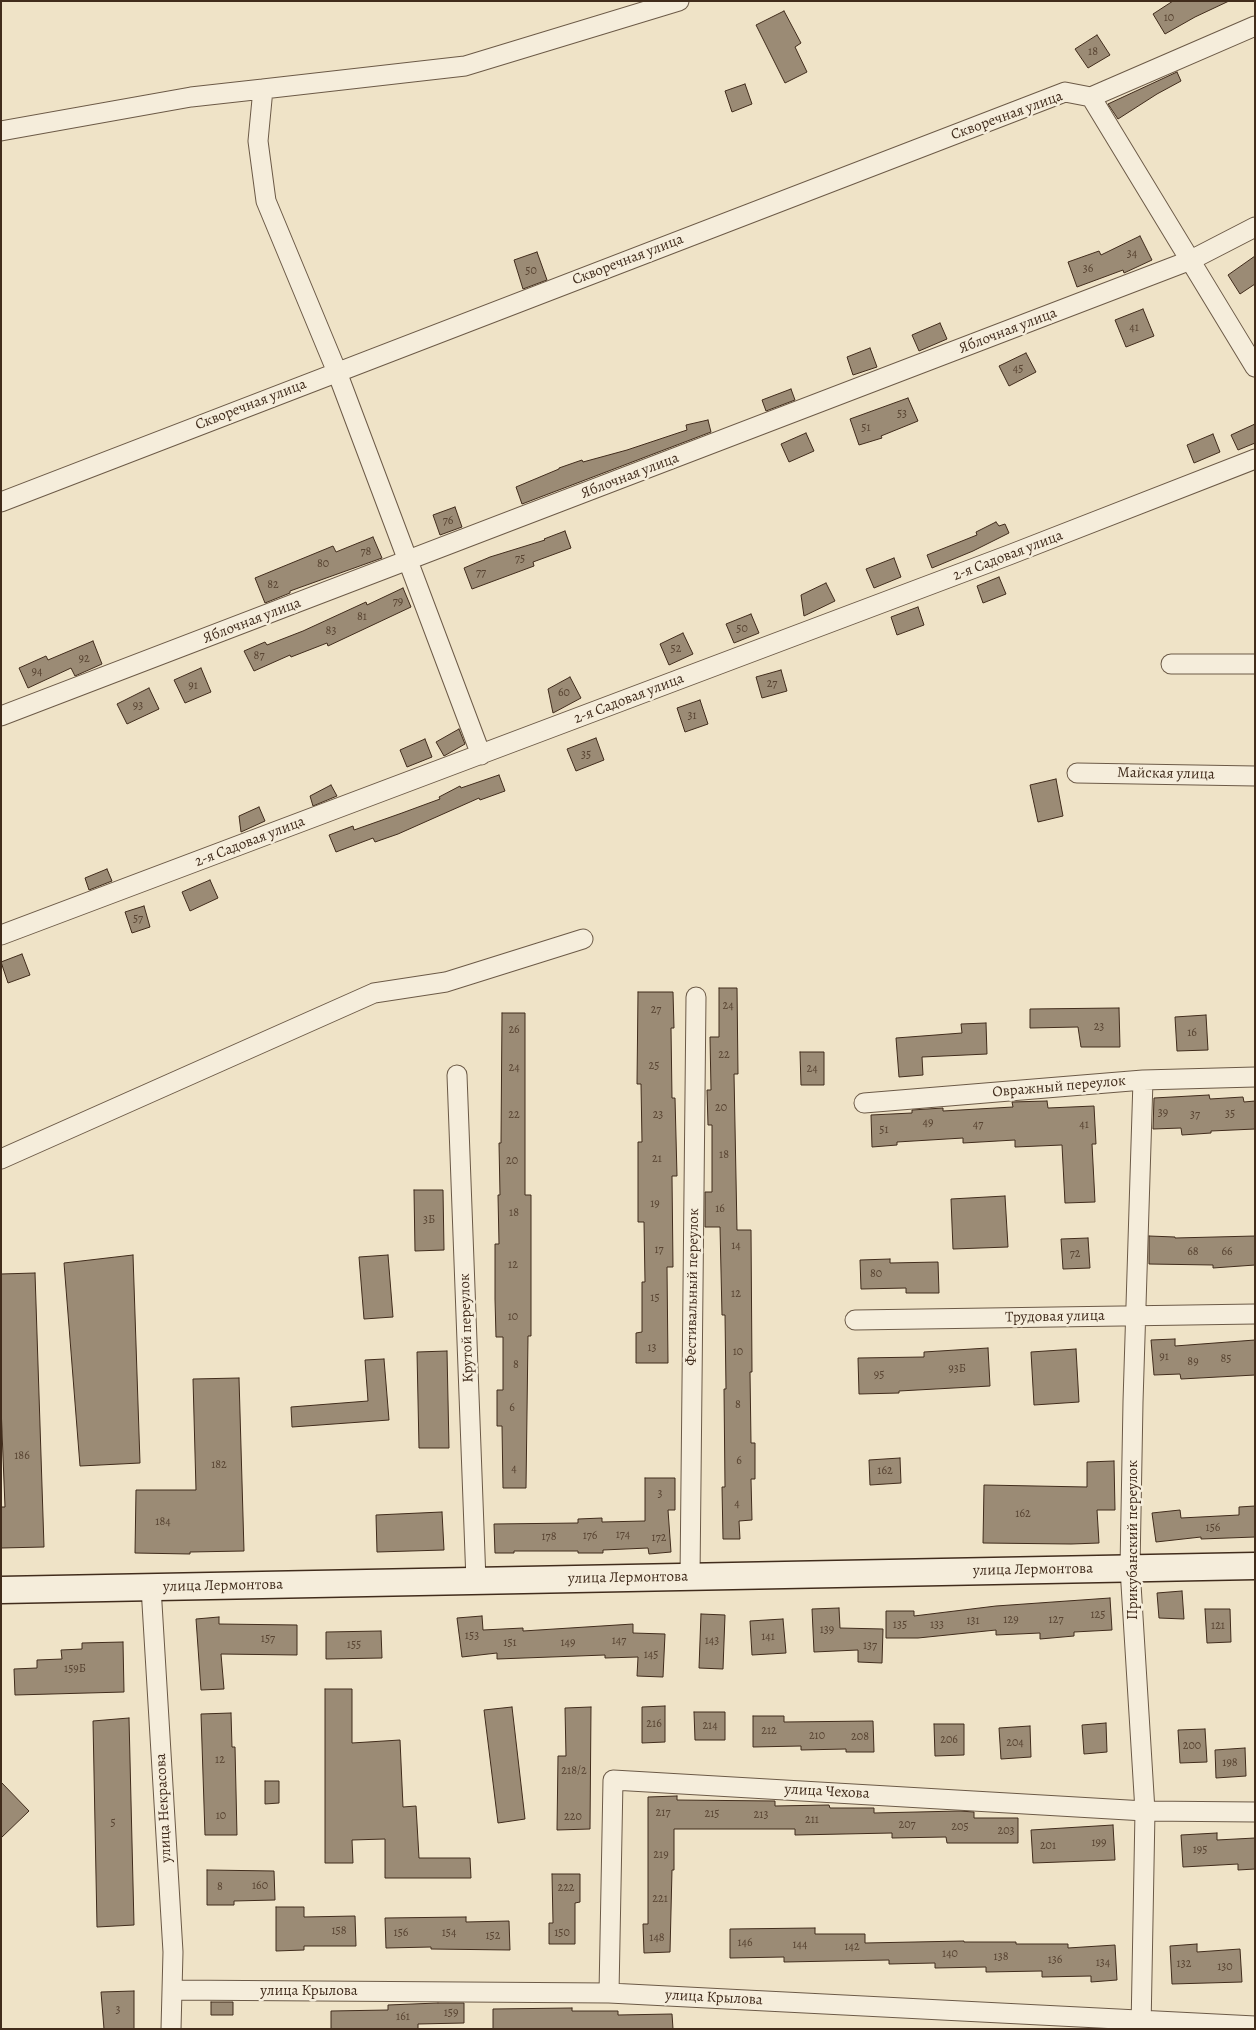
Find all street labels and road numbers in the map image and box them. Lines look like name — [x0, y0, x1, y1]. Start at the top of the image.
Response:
street label: Скворечная улица — [949, 87, 1065, 145]
street label: Скворечная улица — [570, 231, 686, 289]
street label: Яблочная улица — [956, 304, 1060, 358]
street label: Скворечная улица — [193, 376, 309, 434]
street label: Яблочная улица — [578, 449, 682, 503]
street label: 2-я Садовая улица — [950, 527, 1066, 585]
street label: Яблочная улица — [200, 594, 304, 648]
street label: 2-я Садовая улица — [571, 670, 687, 728]
street label: Майская улица — [1117, 764, 1215, 784]
street label: 2-я Садовая улица — [192, 813, 308, 871]
street label: Овражный переулок — [992, 1072, 1126, 1102]
street label: Фестивальный переулок — [683, 1208, 703, 1366]
street label: Крутой переулок — [456, 1273, 478, 1383]
street label: Трудовая улица — [1005, 1307, 1105, 1327]
street label: Прикубанский переулок — [1124, 1460, 1142, 1620]
street label: улица Лермонтова — [973, 1560, 1093, 1580]
street label: улица Лермонтова — [568, 1568, 688, 1588]
street label: улица Лермонтова — [163, 1576, 283, 1596]
street label: улица Некрасова — [152, 1753, 176, 1863]
street label: улица Чехова — [784, 1781, 870, 1803]
street label: улица Крылова — [260, 1982, 358, 2000]
street label: улица Крылова — [665, 1986, 763, 2010]

